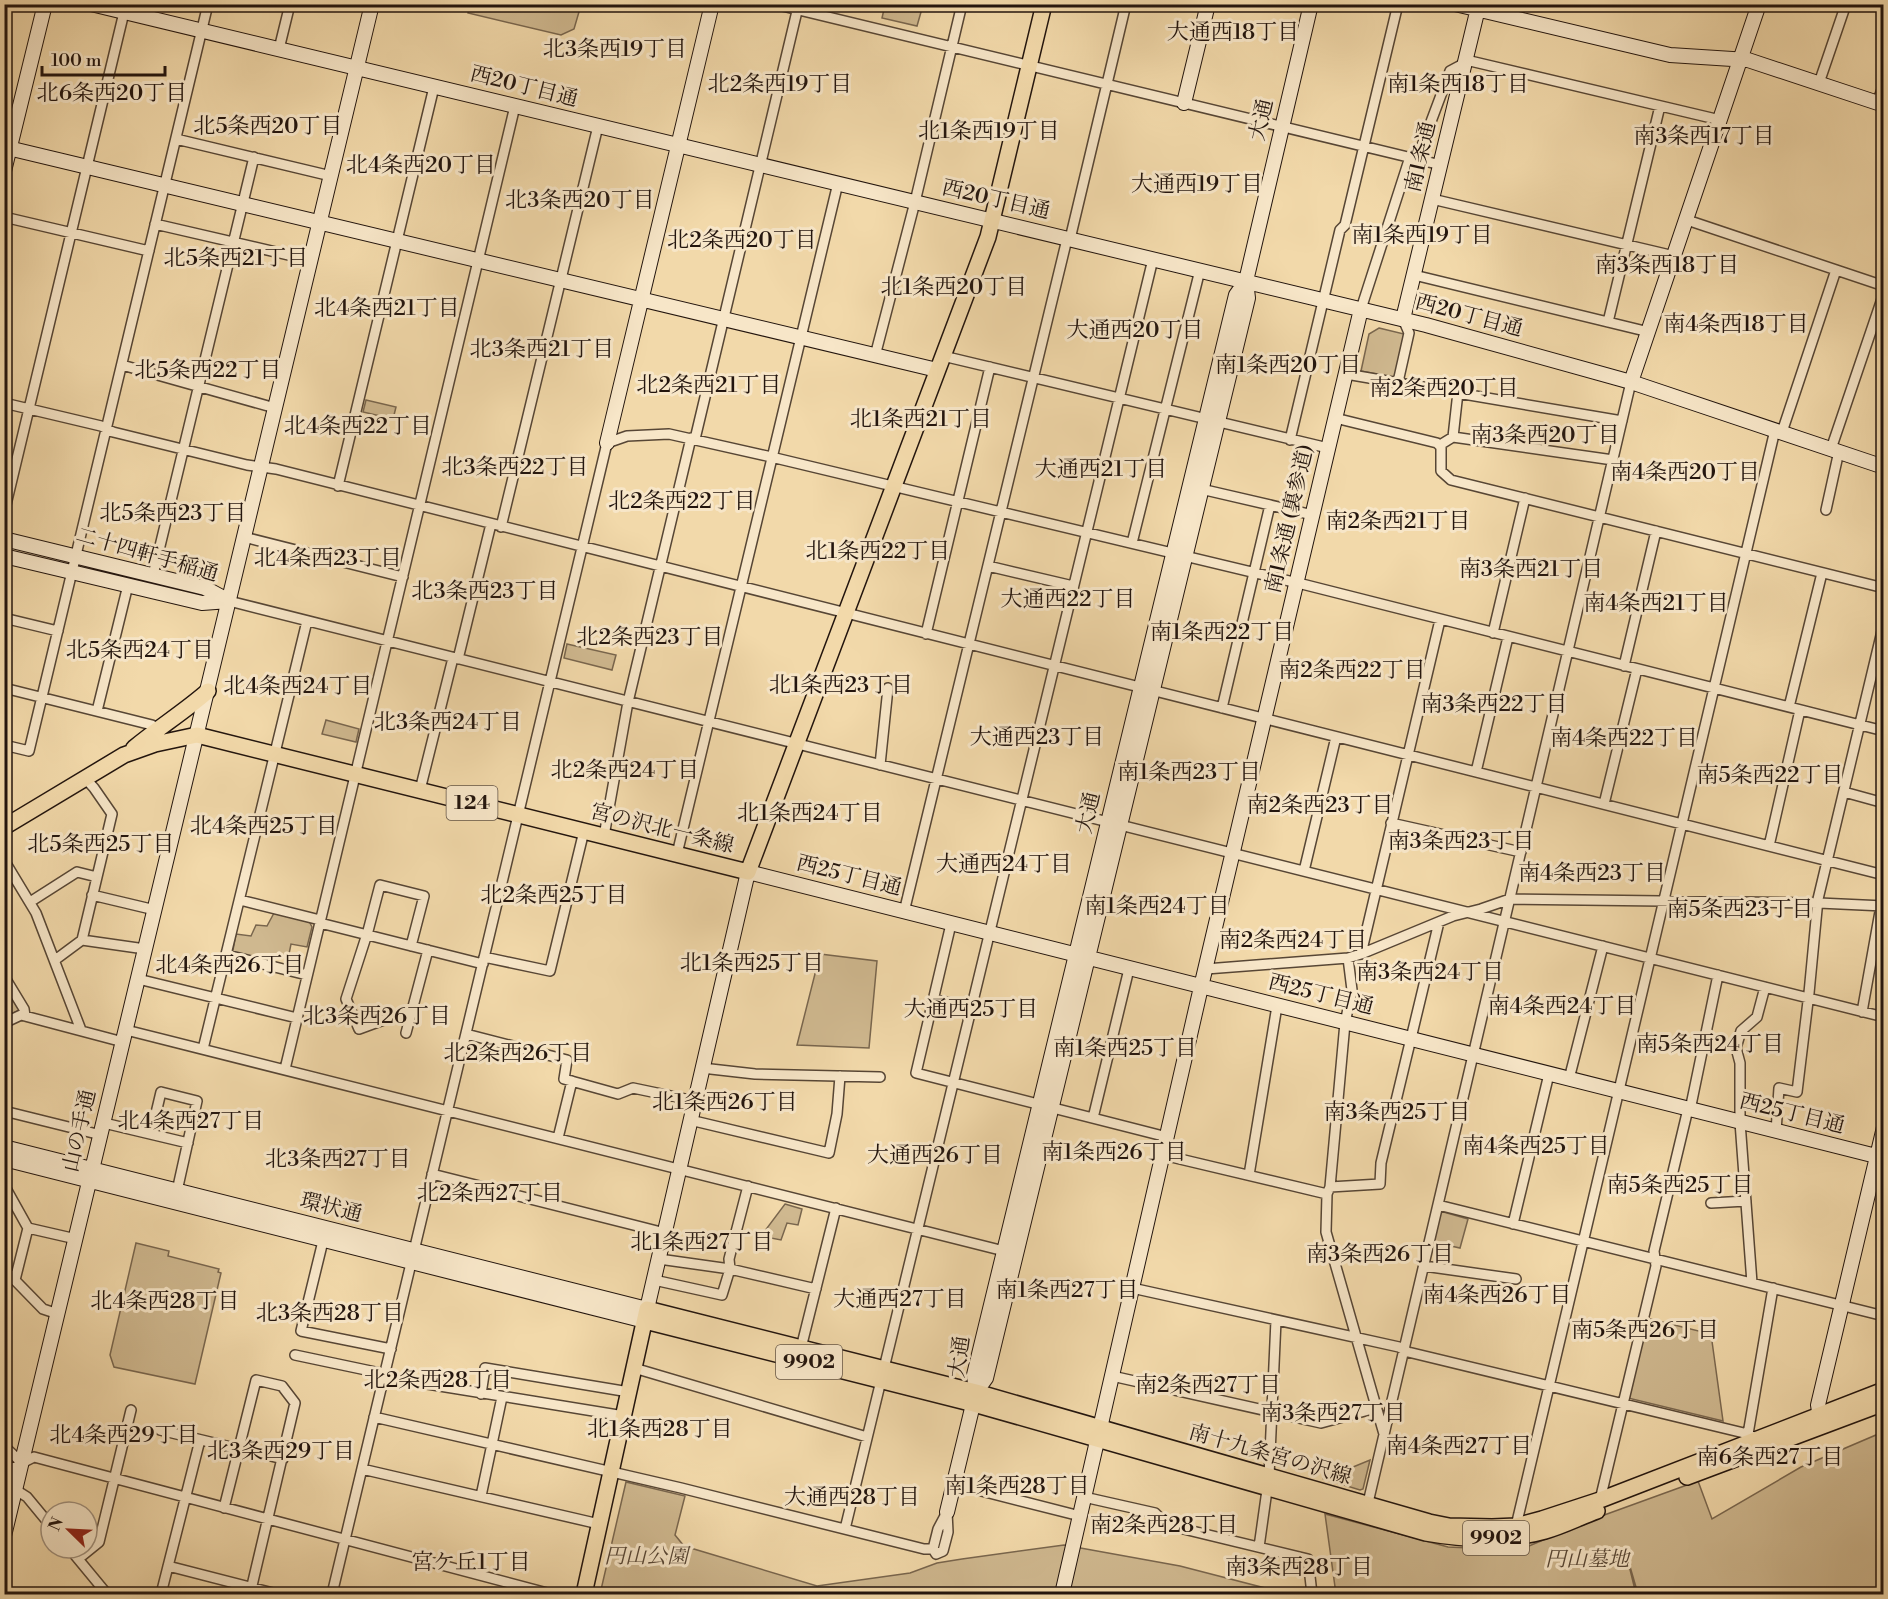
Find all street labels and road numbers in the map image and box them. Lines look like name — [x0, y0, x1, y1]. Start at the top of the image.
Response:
street label: 西20丁目通 — [468, 61, 580, 113]
street label: 大通 — [1245, 97, 1279, 143]
street label: 南1条通 — [1400, 119, 1442, 195]
street label: 西20丁目通 — [940, 175, 1052, 225]
street label: 西20丁目通 — [1413, 289, 1525, 343]
street label: 南1条通 (裏参道) — [1260, 442, 1320, 596]
street label: 二十四軒手稲通 — [73, 522, 221, 588]
road number: 124 — [446, 786, 498, 820]
street label: 大通 — [1072, 790, 1106, 836]
street label: 宮の沢北一条線 — [588, 799, 736, 859]
street label: 西25丁目通 — [794, 850, 904, 902]
street label: 西25丁目通 — [1266, 969, 1376, 1021]
street label: 山の手通 — [58, 1087, 102, 1175]
street label: 西25丁目通 — [1737, 1088, 1847, 1140]
street label: 環状通 — [297, 1188, 365, 1228]
street label: 大通 — [944, 1334, 976, 1380]
road number: 9902 — [776, 1345, 842, 1379]
street label: 南十九条宮の沢線 — [1186, 1419, 1354, 1491]
road number: 9902 — [1463, 1521, 1529, 1555]

